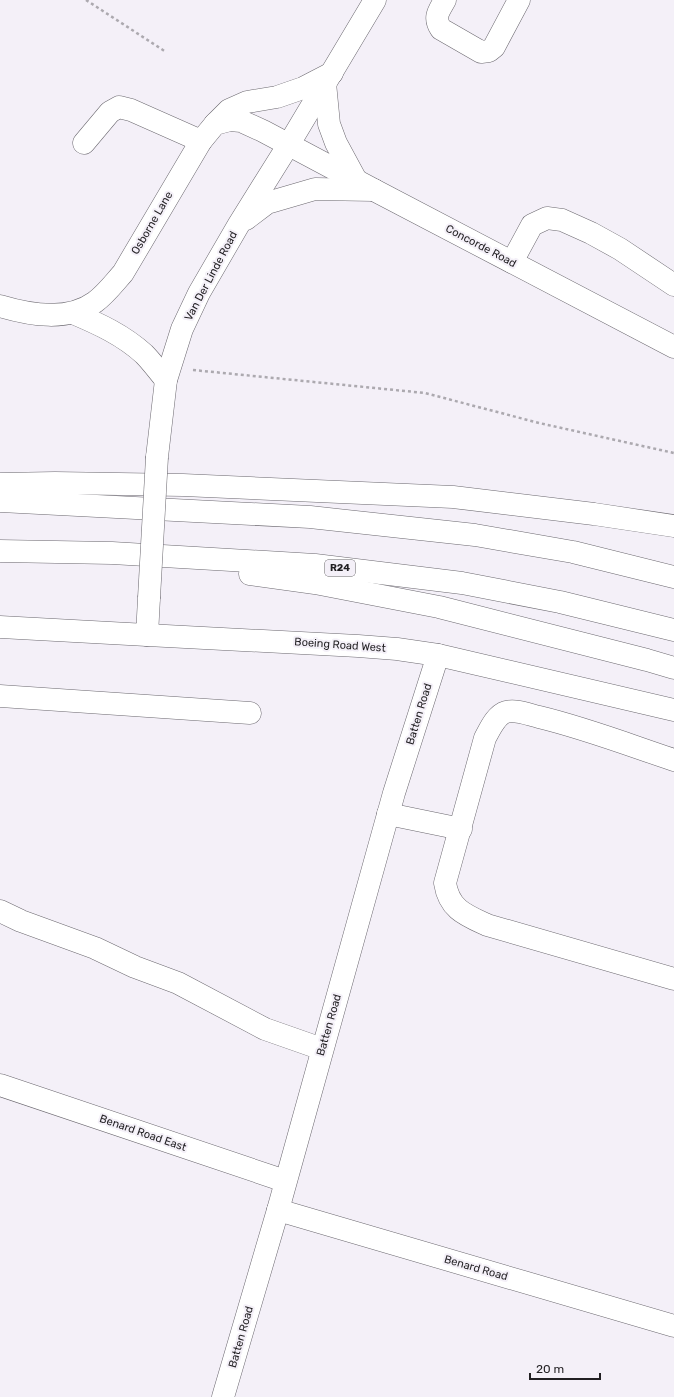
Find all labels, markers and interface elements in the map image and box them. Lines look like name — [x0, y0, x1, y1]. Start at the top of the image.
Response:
street label: Osborne Lane — [129, 189, 175, 257]
street label: Concorde Road — [443, 222, 519, 270]
street label: Van Der Linde Road — [182, 229, 240, 323]
road number: R24 — [325, 560, 355, 576]
street label: Boeing Road West — [294, 635, 387, 655]
street label: Batten Road — [403, 682, 435, 746]
street label: Batten Road — [314, 993, 344, 1057]
street label: Benard Road East — [98, 1112, 189, 1154]
street label: Benard Road — [443, 1253, 509, 1283]
street label: Batten Road — [226, 1305, 256, 1369]
scale bar — [530, 1355, 600, 1381]
text: 20 m — [536, 1362, 564, 1376]

